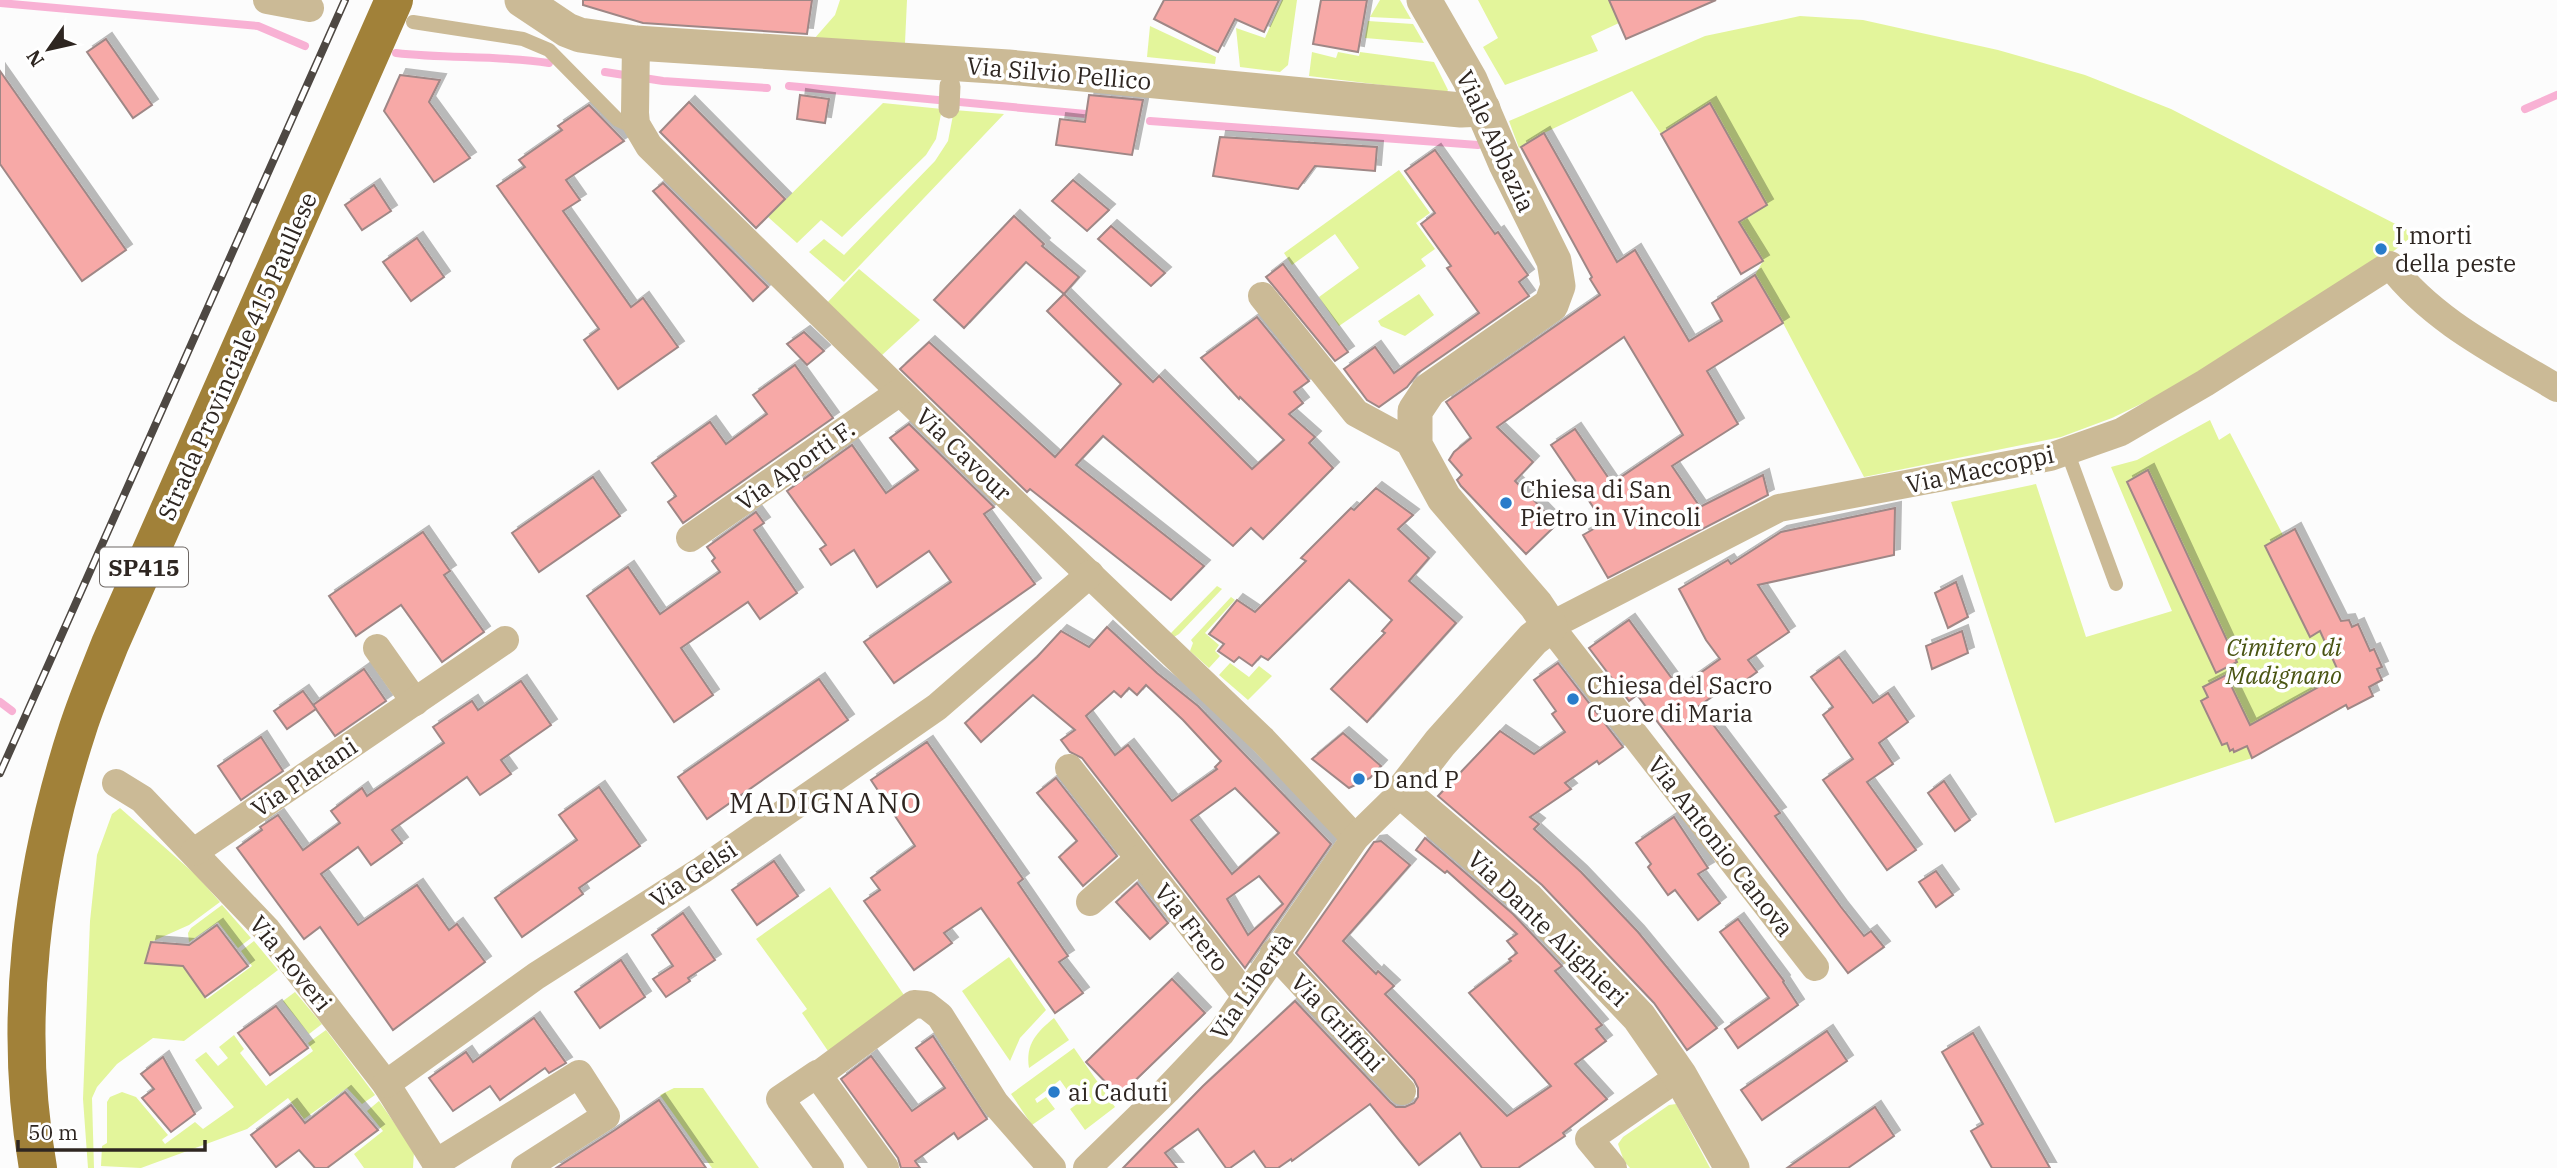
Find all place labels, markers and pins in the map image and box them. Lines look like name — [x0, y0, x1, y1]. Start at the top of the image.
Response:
place label: I morti della peste — [2395, 219, 2516, 279]
marker: I morti della peste — [2373, 241, 2389, 257]
place label: Chiesa di San Pietro in Vincoli — [1520, 473, 1701, 533]
marker: Chiesa di San Pietro in Vincoli — [1498, 495, 1514, 511]
place label: Chiesa del Sacro Cuore di Maria — [1587, 669, 1772, 729]
marker: Chiesa del Sacro Cuore di Maria — [1565, 691, 1581, 707]
place label: D and P — [1373, 763, 1459, 795]
marker: D and P — [1351, 771, 1367, 787]
place label: ai Caduti — [1068, 1076, 1168, 1108]
marker: ai Caduti — [1046, 1084, 1062, 1100]

